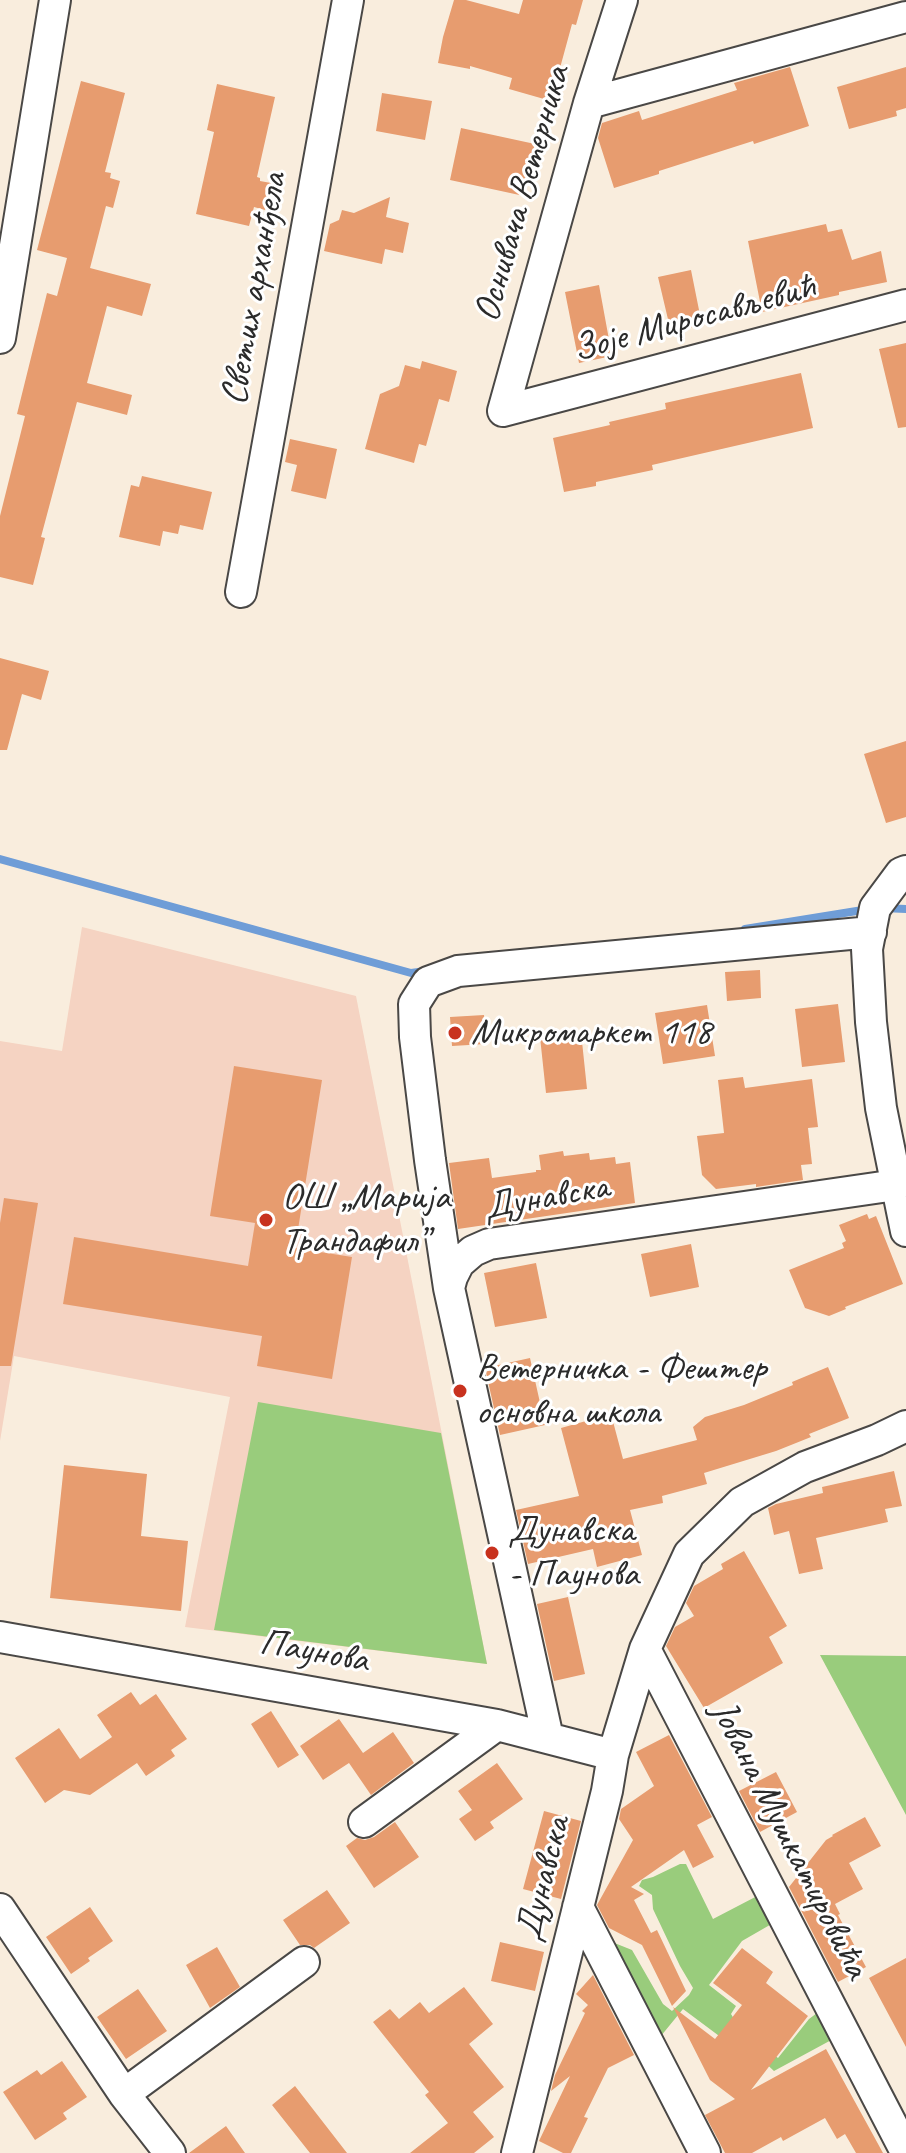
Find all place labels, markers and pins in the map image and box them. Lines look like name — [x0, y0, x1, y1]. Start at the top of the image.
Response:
place label: Микромаркет 118 — [471, 1010, 712, 1056]
marker: Микромаркет 118 — [446, 1024, 464, 1042]
place label: ОШ „Марија Трандафил” — [282, 1175, 450, 1264]
marker: ОШ „Марија Трандафил” — [257, 1211, 275, 1229]
place label: Ветерничка - Фештер основна школа — [476, 1346, 766, 1436]
marker: Ветерничка - Фештер основна школа — [451, 1382, 469, 1400]
place label: Дунавска - Паунова — [508, 1508, 639, 1598]
marker: Дунавска - Паунова — [483, 1544, 501, 1562]

